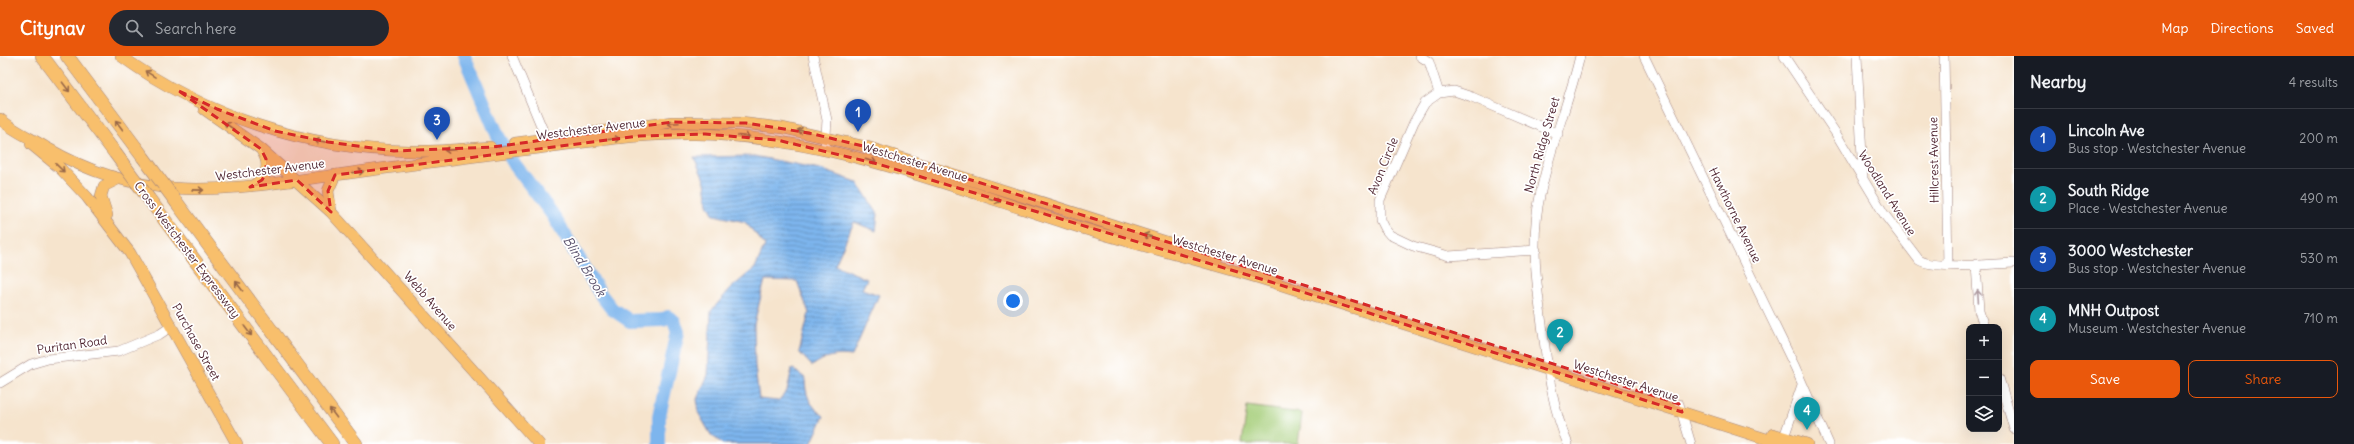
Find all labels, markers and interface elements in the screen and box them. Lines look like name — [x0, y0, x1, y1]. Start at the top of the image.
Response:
search box — [109, 10, 389, 46]
text: Citynav — [20, 16, 85, 40]
icon: search — [123, 17, 145, 39]
text: Search here — [155, 19, 236, 38]
text: Map — [2161, 19, 2188, 37]
text: Directions — [2210, 19, 2274, 37]
text: Saved — [2296, 19, 2334, 37]
one-way arrow — [144, 70, 156, 78]
text: Nearby — [2030, 71, 2086, 93]
text: 4 results — [2289, 74, 2338, 91]
one-way arrow — [62, 81, 70, 92]
street label: North Ridge Street — [1521, 95, 1562, 195]
pin: 1 — [845, 99, 871, 132]
pin: 3 — [424, 107, 450, 140]
street label: Westchester Avenue — [536, 114, 646, 143]
street label: Hillcrest Avenue — [1925, 117, 1942, 203]
one-way arrow — [667, 119, 680, 126]
one-way arrow — [115, 120, 124, 131]
text: Lincoln Ave — [2068, 121, 2145, 140]
one-way arrow — [223, 122, 234, 131]
one-way arrow — [797, 127, 810, 135]
text: 1 — [2040, 130, 2046, 147]
text: 200 m — [2299, 130, 2338, 147]
one-way arrow — [737, 132, 750, 139]
one-way arrow — [607, 135, 620, 142]
street label: Avon Circle — [1364, 135, 1401, 197]
one-way arrow — [314, 137, 327, 145]
street label: Westchester Avenue — [860, 138, 970, 185]
text: Bus stop · Westchester Avenue — [2068, 140, 2246, 157]
one-way arrow — [444, 147, 457, 154]
street label: Woodland Avenue — [1855, 147, 1920, 238]
street label: Westchester Avenue — [215, 155, 325, 184]
one-way arrow — [864, 158, 877, 165]
one-way arrow — [54, 163, 64, 172]
street label: Hawthorne Avenue — [1706, 165, 1765, 265]
one-way arrow — [351, 168, 364, 176]
street label: Cross Westchester Expressway — [131, 178, 244, 321]
text: South Ridge — [2068, 181, 2149, 200]
one-way arrow — [191, 186, 204, 194]
text: 2 — [2039, 190, 2047, 207]
text: 490 m — [2300, 190, 2338, 207]
one-way arrow — [988, 197, 1001, 204]
text: Place · Westchester Avenue — [2068, 200, 2227, 217]
street label: Westchester Avenue — [1170, 231, 1280, 278]
one-way arrow — [1143, 232, 1156, 239]
water label: Blind Brook — [559, 233, 610, 301]
text: 3000 Westchester — [2068, 241, 2193, 260]
text: 3 — [2039, 250, 2047, 267]
text: 530 m — [2300, 250, 2338, 267]
text: Bus stop · Westchester Avenue — [2068, 260, 2246, 277]
street label: Webb Avenue — [401, 268, 460, 333]
one-way arrow — [235, 281, 243, 292]
one-way arrow — [1974, 290, 1981, 303]
your location — [1003, 291, 1023, 311]
street label: Purchase Street — [169, 301, 224, 383]
text: MNH Outpost — [2068, 301, 2159, 320]
text: 4 — [2039, 310, 2047, 327]
text: 710 m — [2303, 310, 2338, 327]
pin: 2 — [1547, 319, 1573, 352]
text: Museum · Westchester Avenue — [2068, 320, 2246, 337]
map controls — [1966, 324, 2002, 432]
button: + — [1966, 324, 2002, 360]
one-way arrow — [244, 326, 252, 337]
street label: Puritan Road — [36, 332, 108, 357]
street label: Westchester Avenue — [1572, 356, 1681, 405]
button: − — [1966, 360, 2002, 396]
button: Save — [2030, 360, 2180, 398]
button: Share — [2188, 360, 2338, 398]
button: layers — [1966, 396, 2002, 432]
pin: 4 — [1794, 397, 1820, 430]
one-way arrow — [329, 407, 337, 418]

